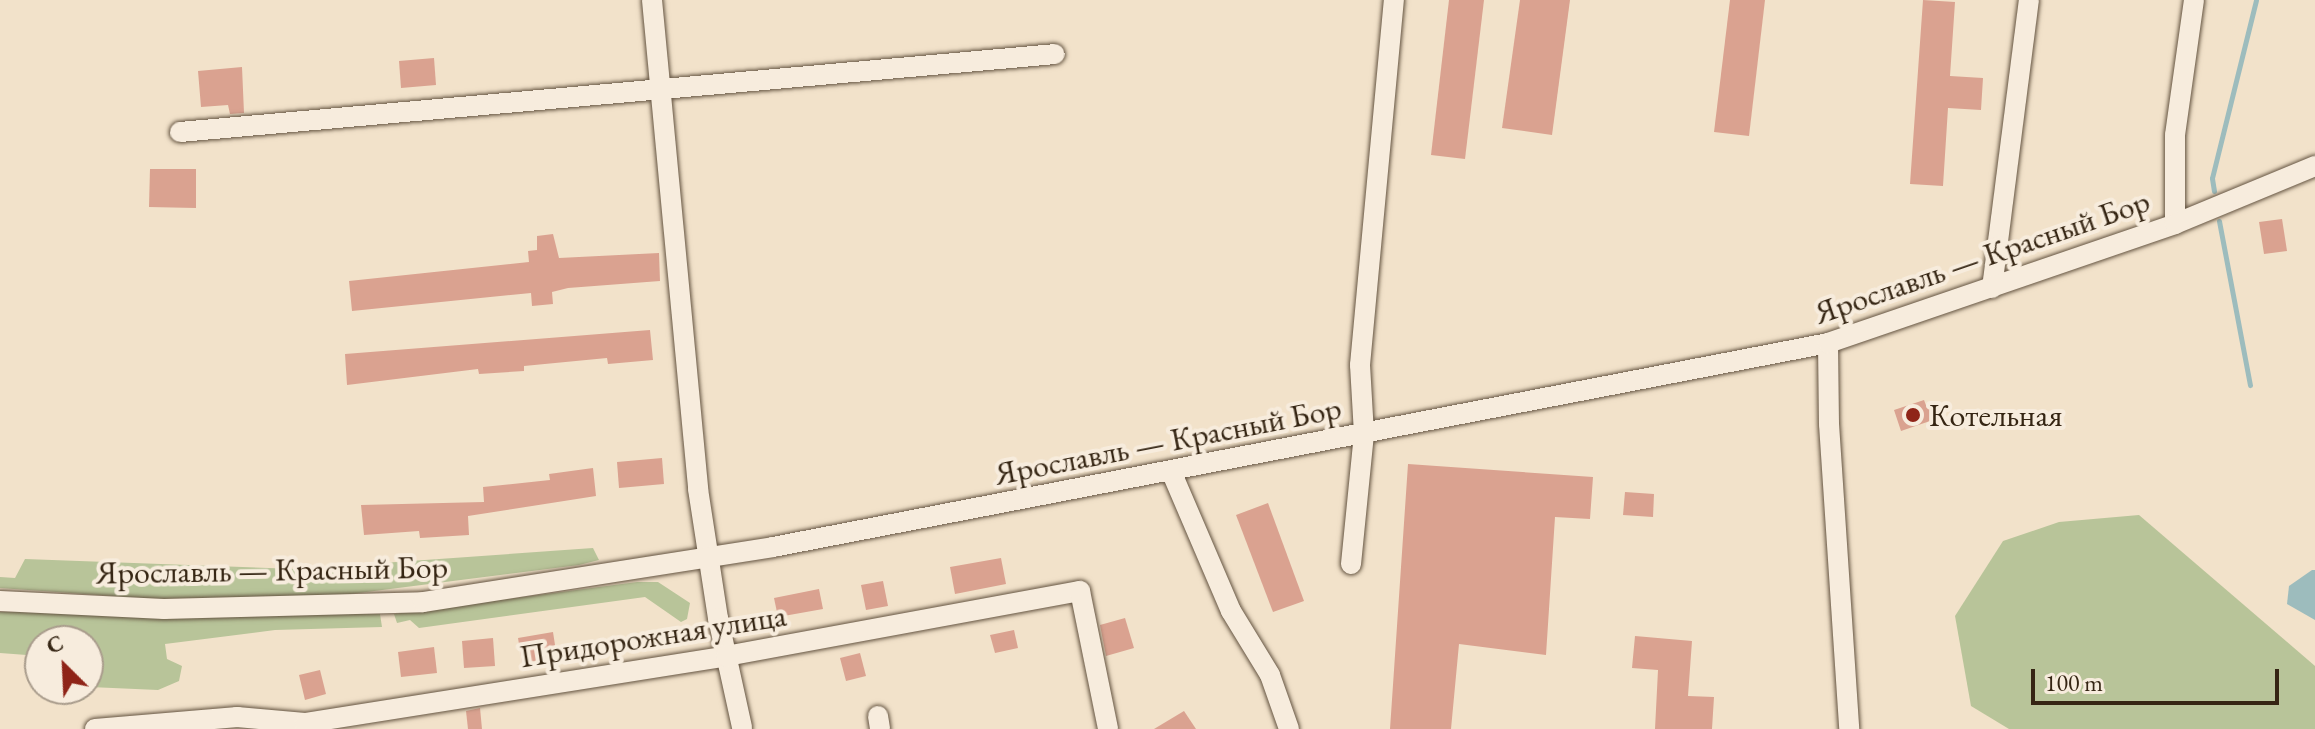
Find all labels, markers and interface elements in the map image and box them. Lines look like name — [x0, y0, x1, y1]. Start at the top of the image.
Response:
street label: Ярославль — Красный Бор — [1809, 182, 2155, 332]
street label: Ярославль — Красный Бор — [992, 389, 1344, 493]
place label: Котельная — [1929, 396, 2063, 434]
marker: Котельная — [1904, 406, 1922, 424]
street label: Ярославль — Красный Бор — [96, 548, 448, 592]
street label: Придорожная улица — [517, 596, 789, 676]
north arrow — [24, 625, 104, 705]
text: С — [42, 628, 68, 661]
scale bar — [2035, 653, 2283, 703]
text: 100 m — [2045, 667, 2103, 698]

